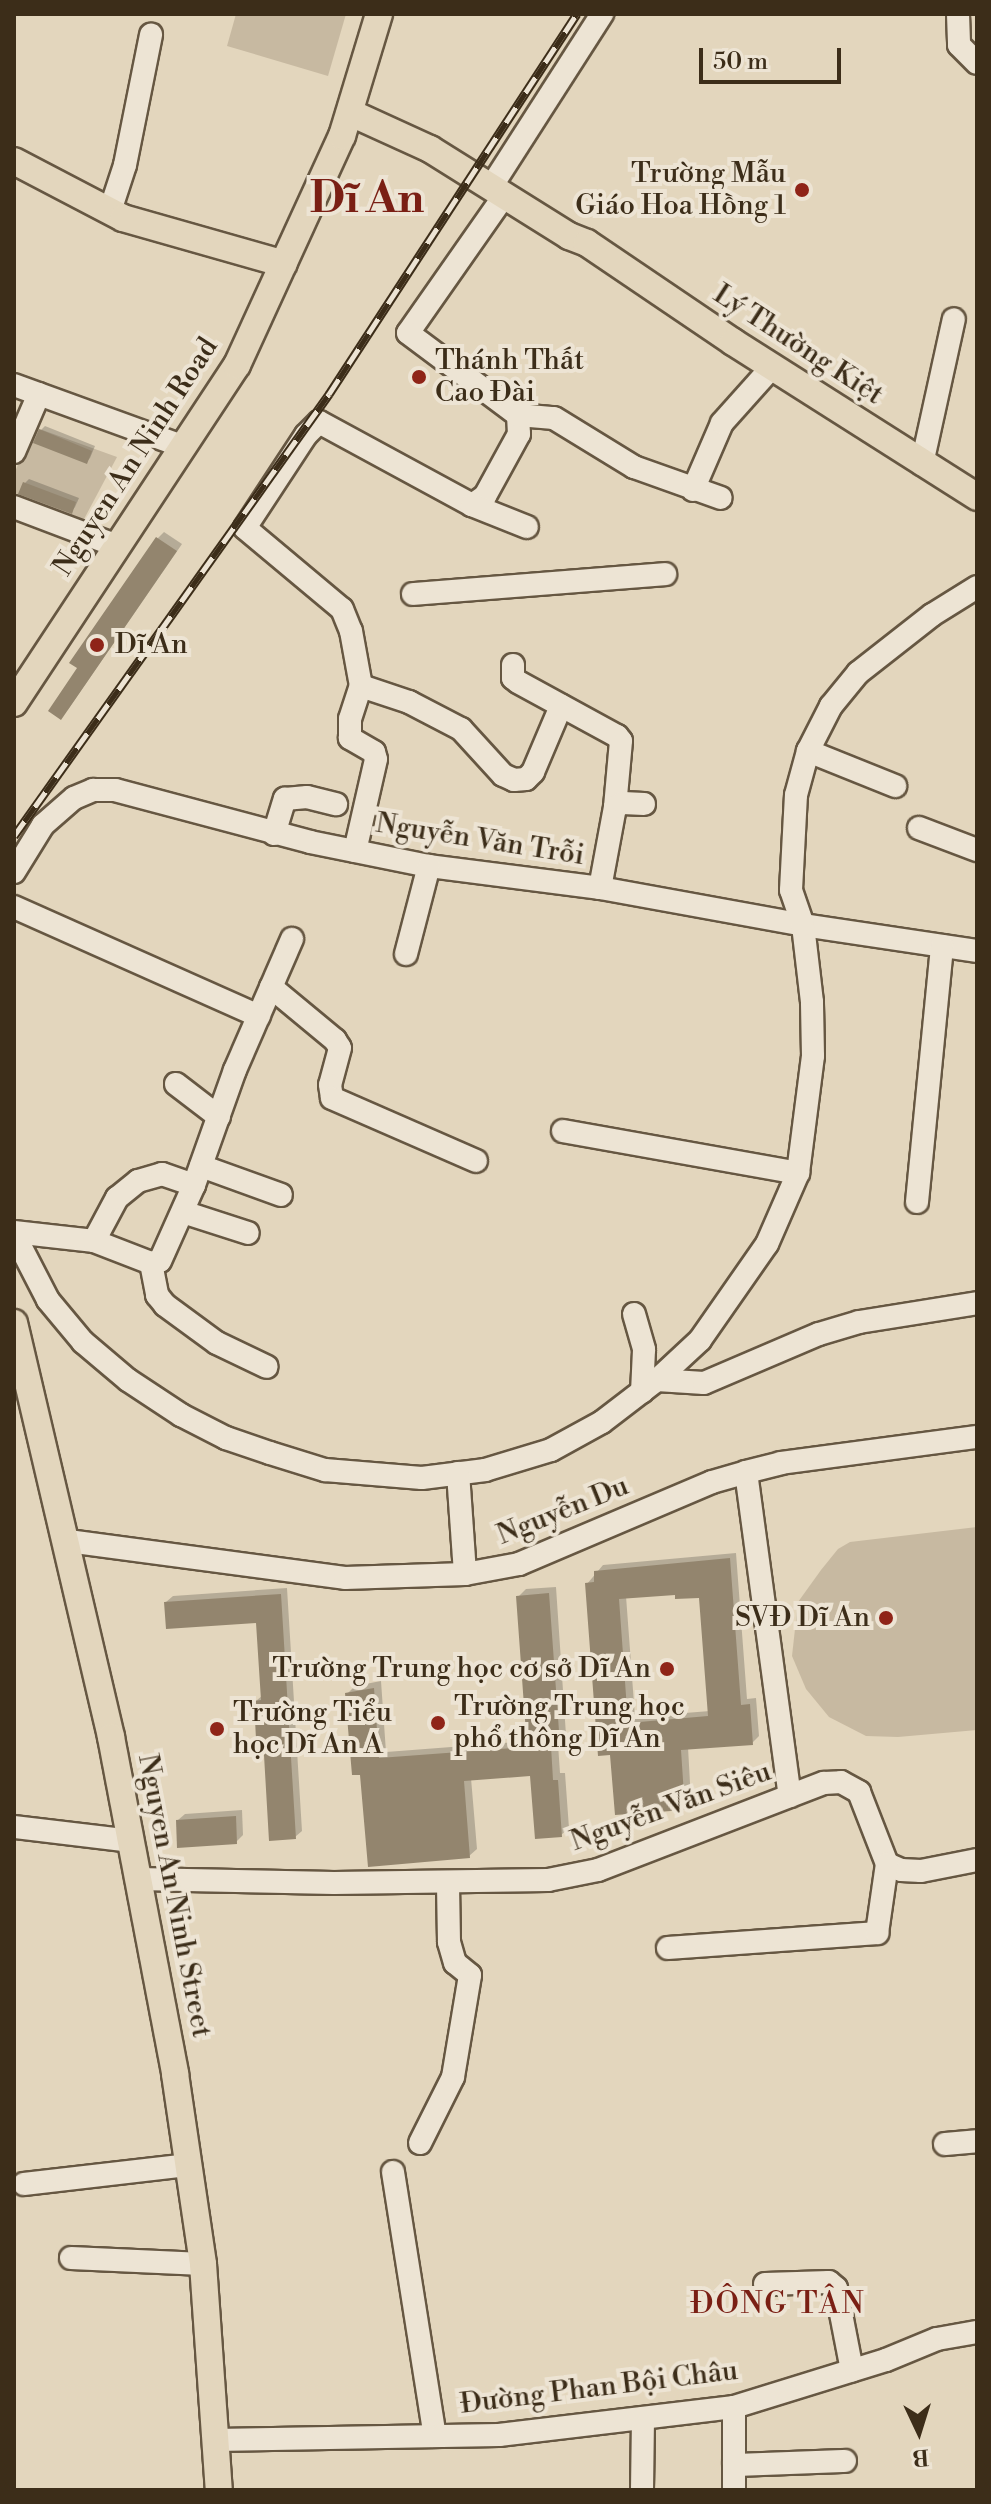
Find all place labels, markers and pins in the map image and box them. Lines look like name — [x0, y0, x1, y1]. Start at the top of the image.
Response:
place label: Trường Mẫu Giáo Hoa Hồng 1 — [575, 157, 786, 223]
marker: Trường Mẫu Giáo Hoa Hồng 1 — [793, 181, 811, 199]
place label: Thánh Thất Cao Đài — [435, 344, 584, 410]
marker: Thánh Thất Cao Đài — [410, 368, 428, 386]
place label: Dĩ An — [115, 628, 188, 662]
marker: Dĩ An — [86, 634, 108, 656]
place label: SVĐ Dĩ An — [735, 1601, 870, 1635]
marker: SVĐ Dĩ An — [877, 1609, 895, 1627]
place label: Trường Trung học cơ sở Dĩ An — [272, 1652, 651, 1686]
marker: Trường Trung học cơ sở Dĩ An — [658, 1660, 676, 1678]
place label: Trường Trung học phổ thông Dĩ An — [454, 1690, 685, 1756]
place label: Trường Tiểu học Dĩ An A — [233, 1696, 392, 1762]
marker: Trường Trung học phổ thông Dĩ An — [429, 1714, 447, 1732]
marker: Trường Tiểu học Dĩ An A — [208, 1720, 226, 1738]

